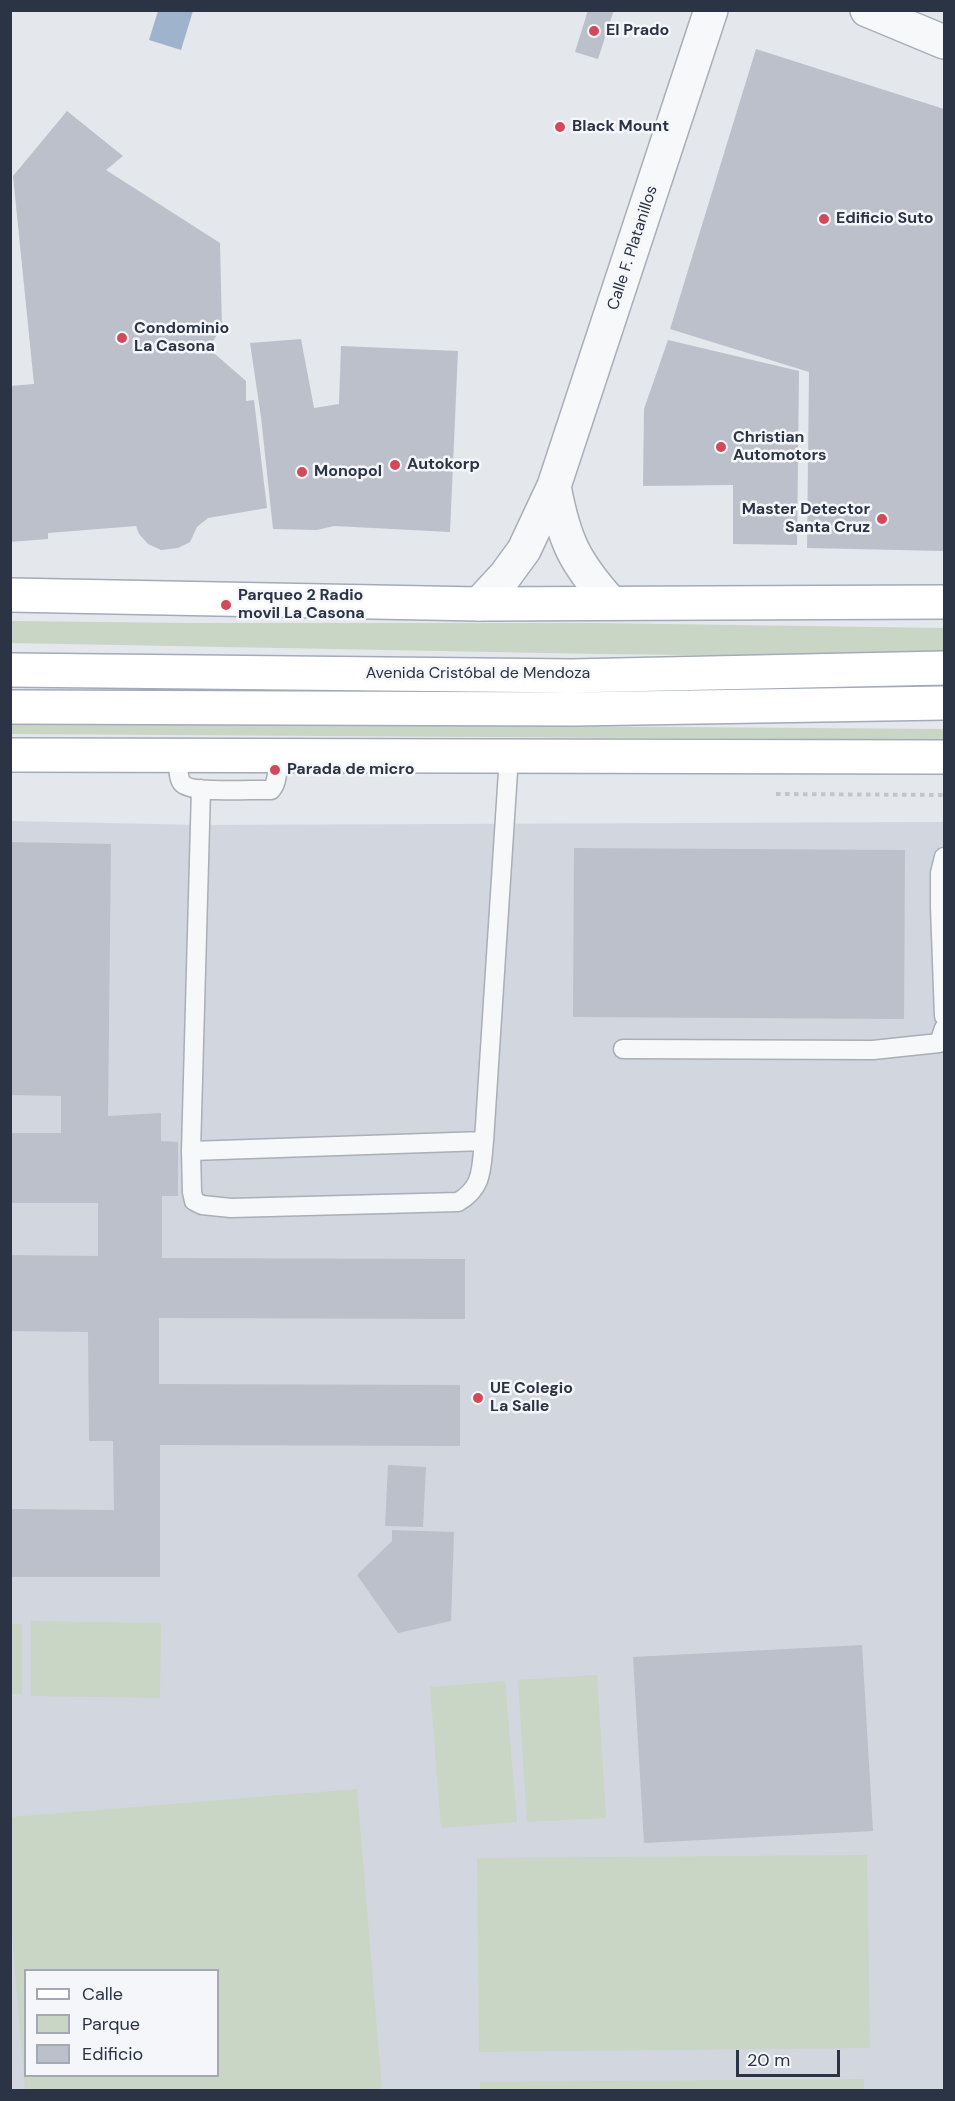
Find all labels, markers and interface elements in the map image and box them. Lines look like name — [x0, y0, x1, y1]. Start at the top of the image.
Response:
place label: El Prado — [606, 21, 669, 41]
marker: El Prado — [587, 24, 601, 38]
place label: Black Mount — [572, 117, 669, 137]
marker: Black Mount — [553, 120, 567, 134]
street label: Calle F. Platanillos — [604, 183, 662, 313]
place label: Edificio Suto — [836, 209, 934, 229]
marker: Edificio Suto — [817, 212, 831, 226]
place label: Condominio La Casona — [134, 319, 229, 357]
marker: Condominio La Casona — [115, 331, 129, 345]
place label: Christian Automotors — [733, 428, 827, 466]
marker: Christian Automotors — [714, 440, 728, 454]
place label: Autokorp — [407, 455, 480, 475]
marker: Autokorp — [388, 458, 402, 472]
place label: Monopol — [314, 462, 382, 482]
marker: Monopol — [295, 465, 309, 479]
place label: Master Detector Santa Cruz — [742, 500, 870, 538]
marker: Master Detector Santa Cruz — [875, 512, 889, 526]
place label: Parqueo 2 Radio movil La Casona — [238, 586, 365, 624]
marker: Parqueo 2 Radio movil La Casona — [219, 598, 233, 612]
street label: Avenida Cristóbal de Mendoza — [366, 664, 590, 684]
place label: Parada de micro — [287, 760, 414, 780]
marker: Parada de micro — [268, 763, 282, 777]
place label: UE Colegio La Salle — [490, 1379, 573, 1417]
marker: UE Colegio La Salle — [471, 1391, 485, 1405]
legend — [24, 1969, 219, 2077]
text: Calle — [82, 1982, 123, 2006]
text: Parque — [82, 2012, 140, 2036]
scale bar — [739, 2038, 842, 2076]
text: Edificio — [82, 2042, 143, 2066]
text: 20 m — [747, 2048, 790, 2072]

